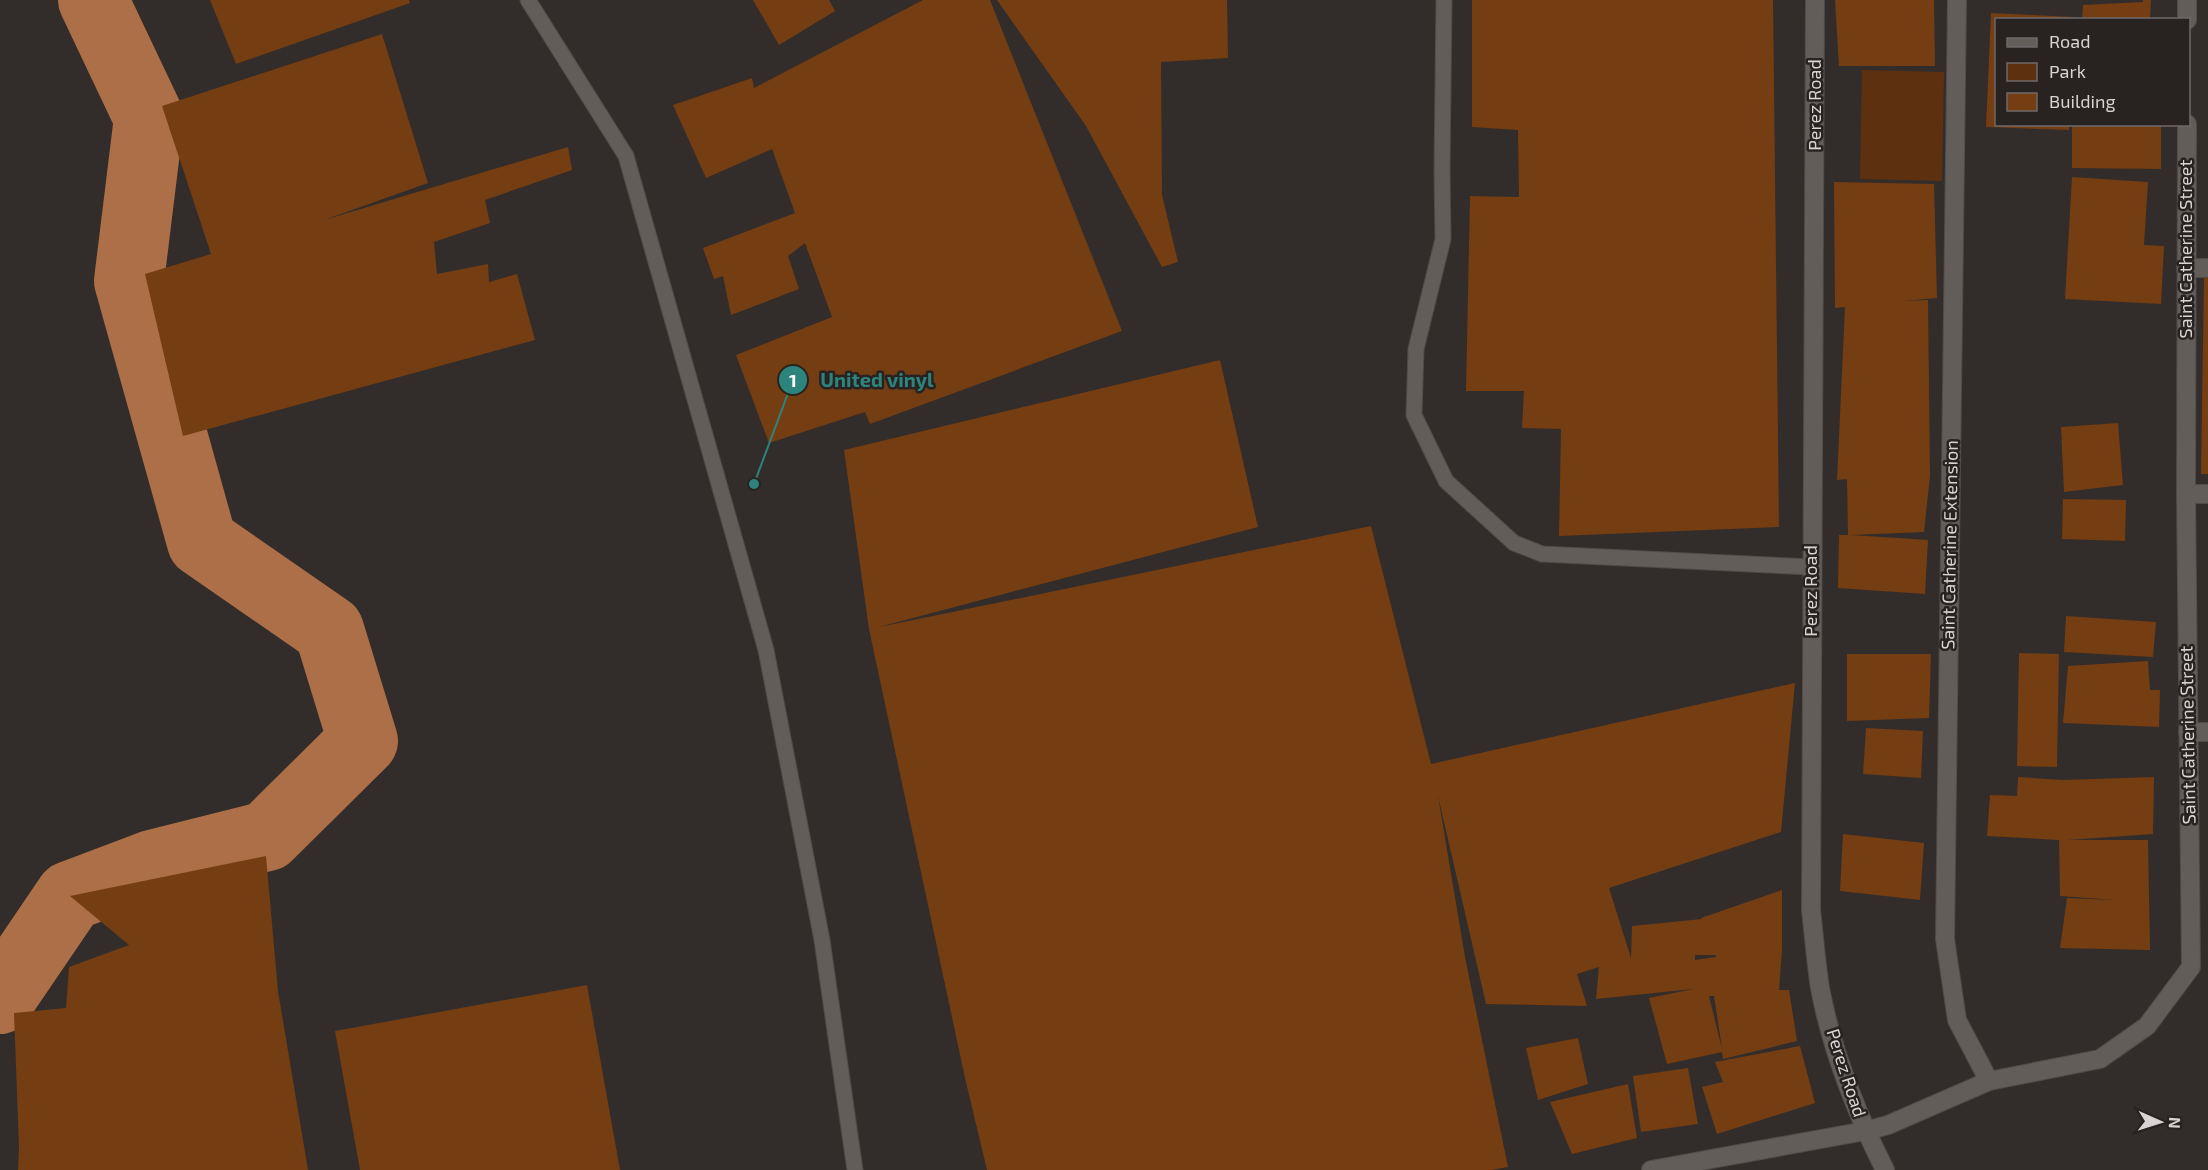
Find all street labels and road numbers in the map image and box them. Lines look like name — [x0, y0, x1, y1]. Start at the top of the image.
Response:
street label: Perez Road — [1803, 59, 1825, 151]
street label: Saint Catherine Street — [2174, 159, 2196, 338]
street label: Saint Catherine Extension — [1936, 440, 1962, 650]
street label: Perez Road — [1799, 545, 1821, 637]
street label: Saint Catherine Street — [2174, 645, 2200, 825]
street label: Perez Road — [1822, 1026, 1872, 1120]

